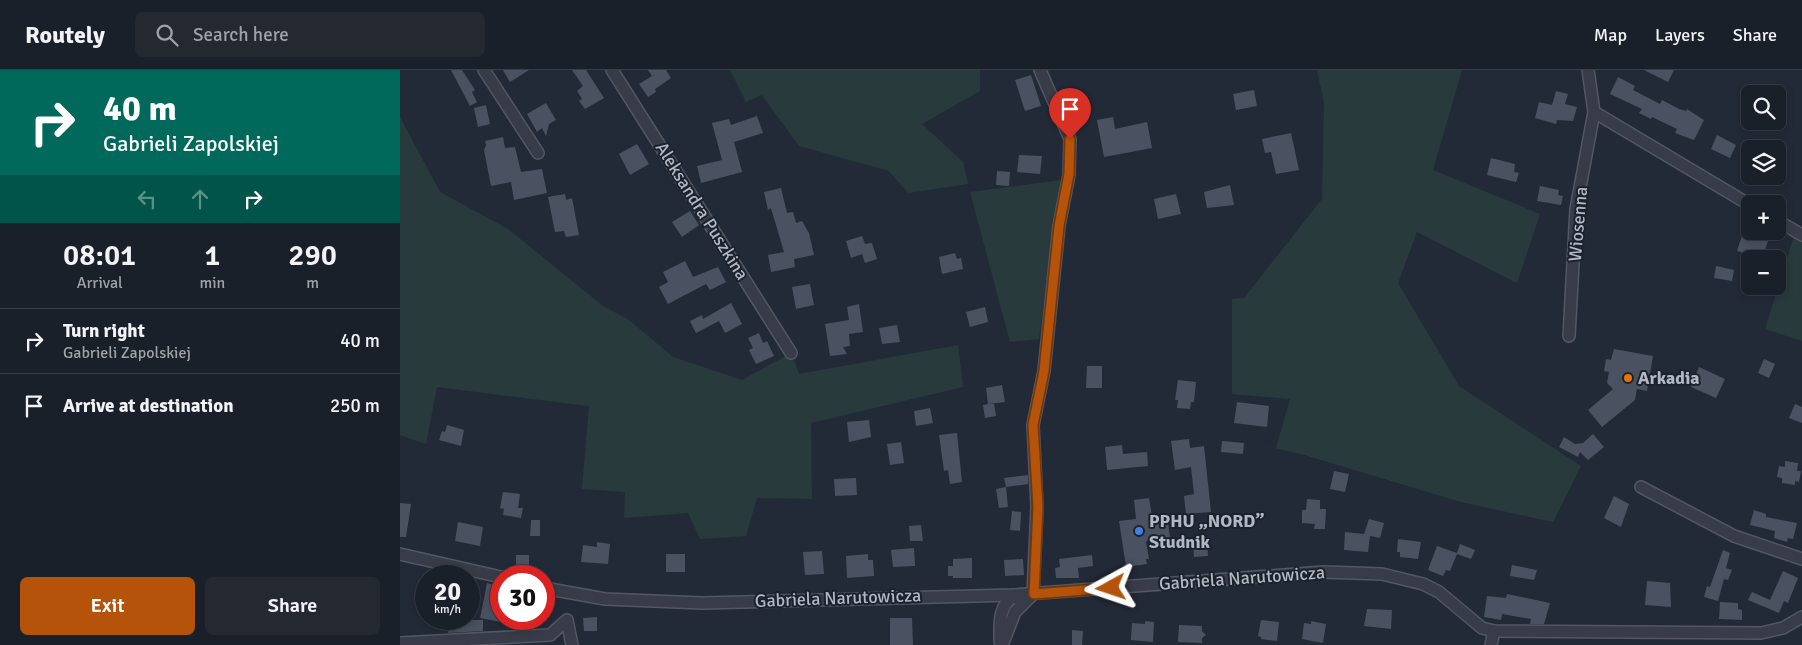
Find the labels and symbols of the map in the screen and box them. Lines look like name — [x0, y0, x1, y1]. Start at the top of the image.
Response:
pin — [1049, 88, 1091, 139]
street label: Aleksandra Puszkina — [651, 138, 753, 284]
street label: Wiosenna — [1564, 186, 1592, 262]
place label: Arkadia — [1638, 367, 1700, 389]
marker: Arkadia — [1622, 372, 1634, 384]
place label: PPHU „NORD” Studnik — [1149, 510, 1264, 553]
marker: PPHU „NORD” Studnik — [1133, 525, 1145, 537]
position arrow — [1084, 561, 1136, 613]
street label: Gabriela Narutowicza — [1158, 561, 1326, 595]
speed limit sign: 30 — [490, 565, 555, 630]
street label: Gabriela Narutowicza — [754, 584, 922, 612]

